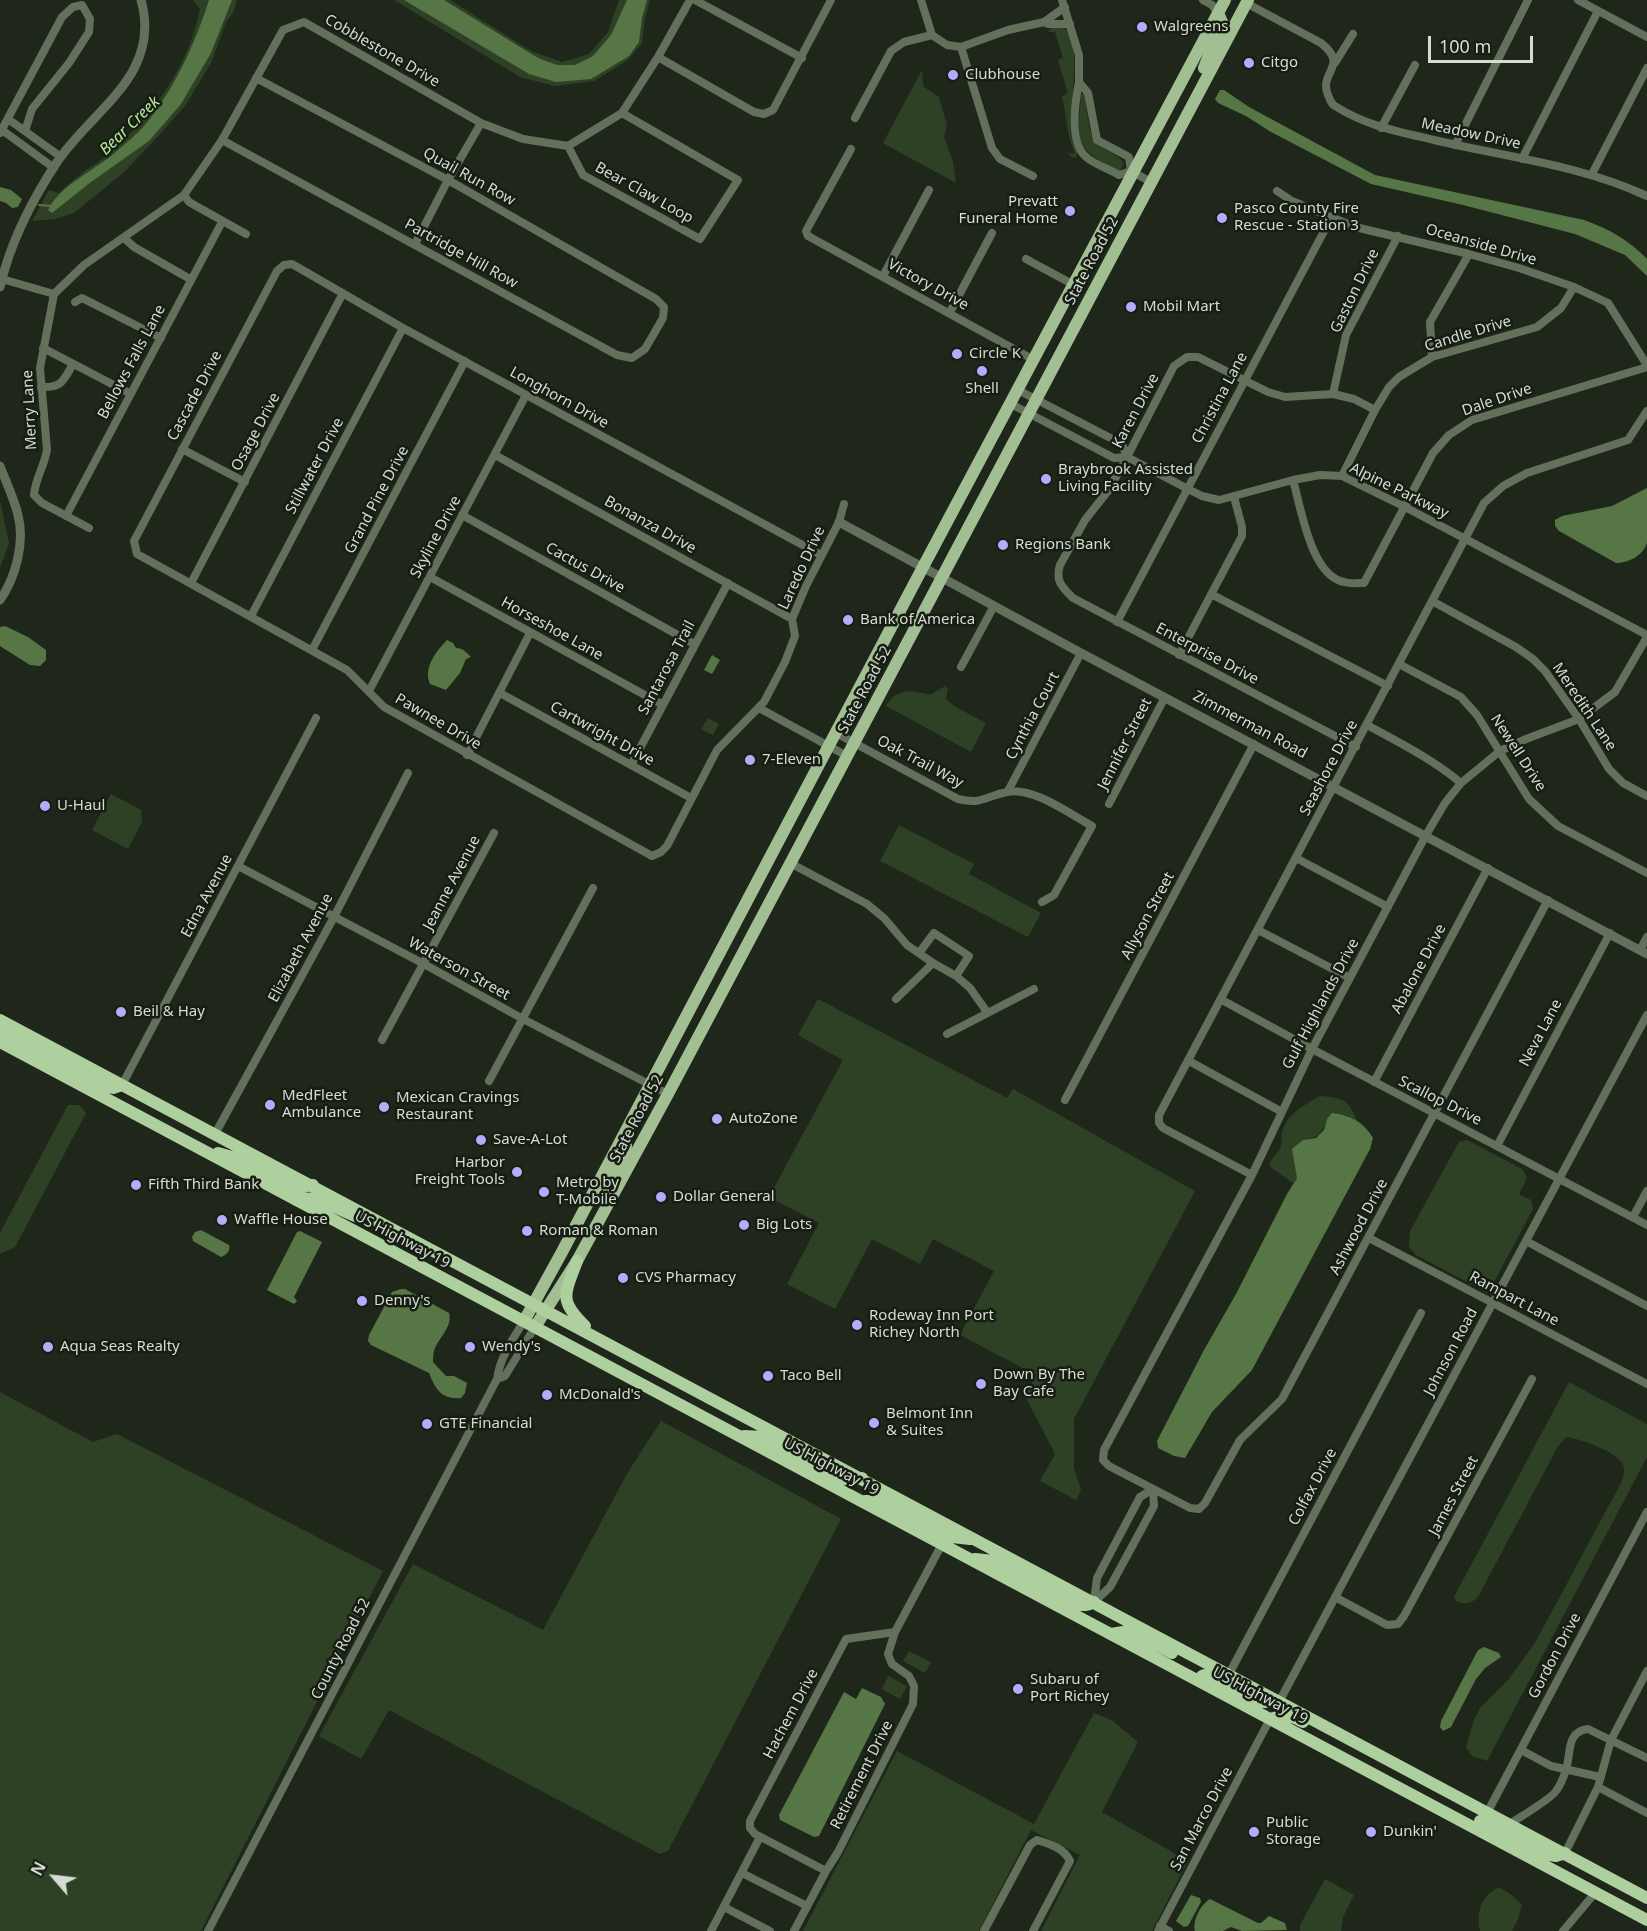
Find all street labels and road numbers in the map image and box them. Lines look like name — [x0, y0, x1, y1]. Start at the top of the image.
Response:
street label: Cobblestone Drive — [321, 11, 443, 91]
street label: Meadow Drive — [1420, 115, 1522, 153]
street label: Quail Run Row — [420, 144, 518, 210]
street label: Bear Claw Loop — [592, 159, 696, 227]
street label: State Road 52 — [1061, 214, 1123, 308]
street label: Partridge Hill Row — [401, 215, 521, 293]
street label: Oceanside Drive — [1423, 221, 1539, 269]
street label: Gaston Drive — [1327, 246, 1383, 336]
street label: Victory Drive — [885, 255, 971, 315]
street label: Bellows Falls Lane — [94, 302, 170, 422]
street label: Candle Drive — [1422, 312, 1514, 356]
street label: Cascade Drive — [164, 348, 226, 444]
street label: Christina Lane — [1188, 349, 1252, 447]
street label: Longhorn Drive — [506, 363, 612, 433]
street label: Merry Lane — [19, 370, 41, 450]
street label: Karen Drive — [1109, 370, 1163, 452]
street label: Dale Drive — [1460, 380, 1534, 420]
street label: Osage Drive — [228, 390, 284, 474]
street label: Stillwater Drive — [282, 415, 348, 517]
street label: Grand Pine Drive — [341, 443, 413, 557]
street label: Alpine Parkway — [1347, 459, 1451, 523]
street label: Bonanza Drive — [601, 492, 699, 558]
street label: Skyline Drive — [407, 493, 465, 581]
street label: Laredo Drive — [775, 523, 829, 613]
street label: Cactus Drive — [542, 539, 628, 597]
street label: Horseshoe Lane — [498, 594, 606, 664]
street label: Santarosa Trail — [635, 618, 699, 718]
street label: Enterprise Drive — [1153, 619, 1261, 689]
street label: State Road 52 — [834, 643, 896, 737]
street label: Meredith Lane — [1548, 660, 1620, 754]
street label: Cynthia Court — [1002, 669, 1064, 763]
street label: Zimmerman Road — [1190, 687, 1310, 763]
street label: Pawnee Drive — [392, 690, 484, 754]
street label: Jennifer Street — [1094, 695, 1156, 793]
street label: Cartwright Drive — [547, 698, 657, 770]
street label: Newell Drive — [1486, 711, 1550, 795]
street label: Seashore Drive — [1296, 717, 1362, 819]
street label: Oak Trail Way — [874, 732, 966, 792]
street label: Jeanne Avenue — [420, 833, 484, 933]
street label: Edna Avenue — [178, 851, 236, 941]
street label: Allyson Street — [1117, 869, 1179, 963]
street label: Elizabeth Avenue — [265, 891, 337, 1005]
street label: Abalone Drive — [1388, 921, 1450, 1017]
street label: Waterson Street — [405, 934, 513, 1004]
street label: Gulf Highlands Drive — [1279, 936, 1363, 1072]
street label: Neva Lane — [1516, 996, 1566, 1070]
street label: State Road 52 — [606, 1072, 668, 1166]
street label: Scallop Drive — [1395, 1072, 1485, 1130]
street label: Ashwood Drive — [1326, 1176, 1392, 1278]
street label: US Highway 19 — [351, 1207, 453, 1273]
street label: Rampart Lane — [1466, 1268, 1562, 1330]
street label: Johnson Road — [1420, 1305, 1482, 1399]
street label: US Highway 19 — [780, 1434, 882, 1500]
street label: Colfax Drive — [1285, 1445, 1341, 1529]
street label: James Street — [1425, 1453, 1483, 1539]
street label: County Road 52 — [308, 1595, 374, 1703]
street label: Gordon Drive — [1525, 1610, 1585, 1702]
street label: US Highway 19 — [1209, 1663, 1311, 1729]
street label: Hachem Drive — [760, 1666, 822, 1762]
street label: Retirement Drive — [827, 1718, 897, 1832]
street label: San Marco Drive — [1167, 1764, 1237, 1874]

